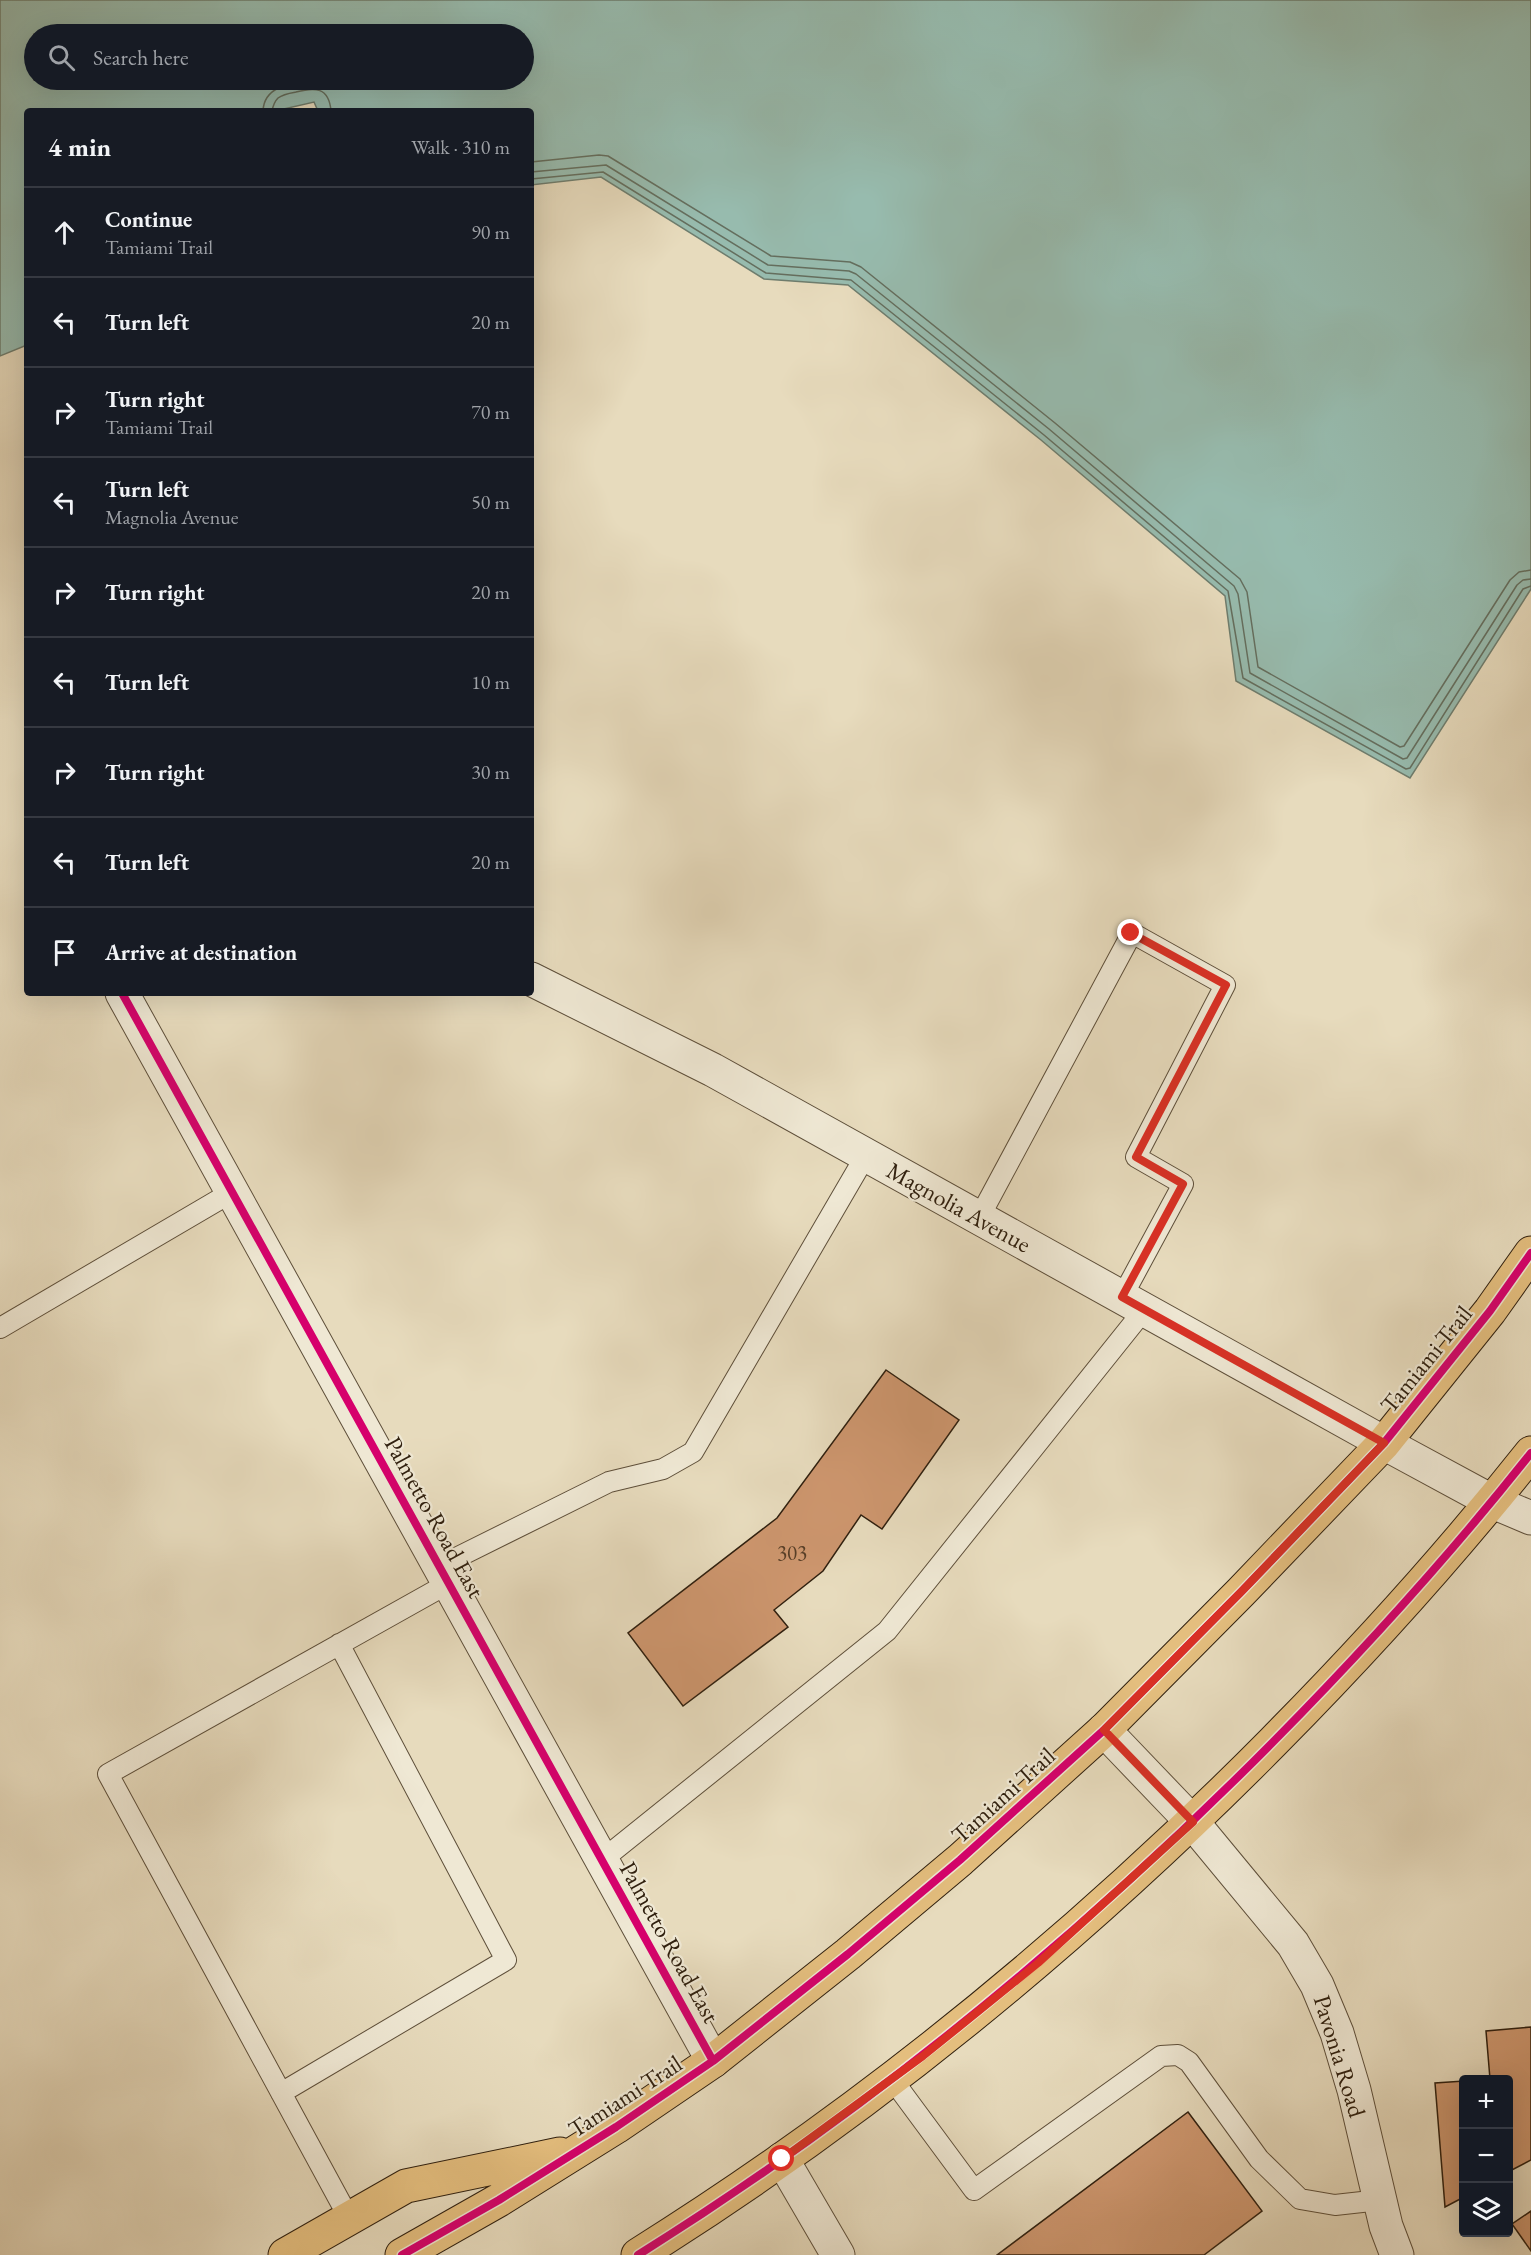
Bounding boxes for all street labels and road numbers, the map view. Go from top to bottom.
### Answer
street label: Magnolia Avenue [881,1155,1037,1259]
street label: Tamiami Trail [1373,1299,1479,1419]
street label: Palmetto Road East [378,1431,492,1604]
street label: Tamiami Trail [944,1740,1062,1850]
street label: Palmetto Road East [613,1856,727,2029]
street label: Pavonia Road [1307,1991,1374,2122]
street label: Tamiami Trail [562,2048,688,2144]

